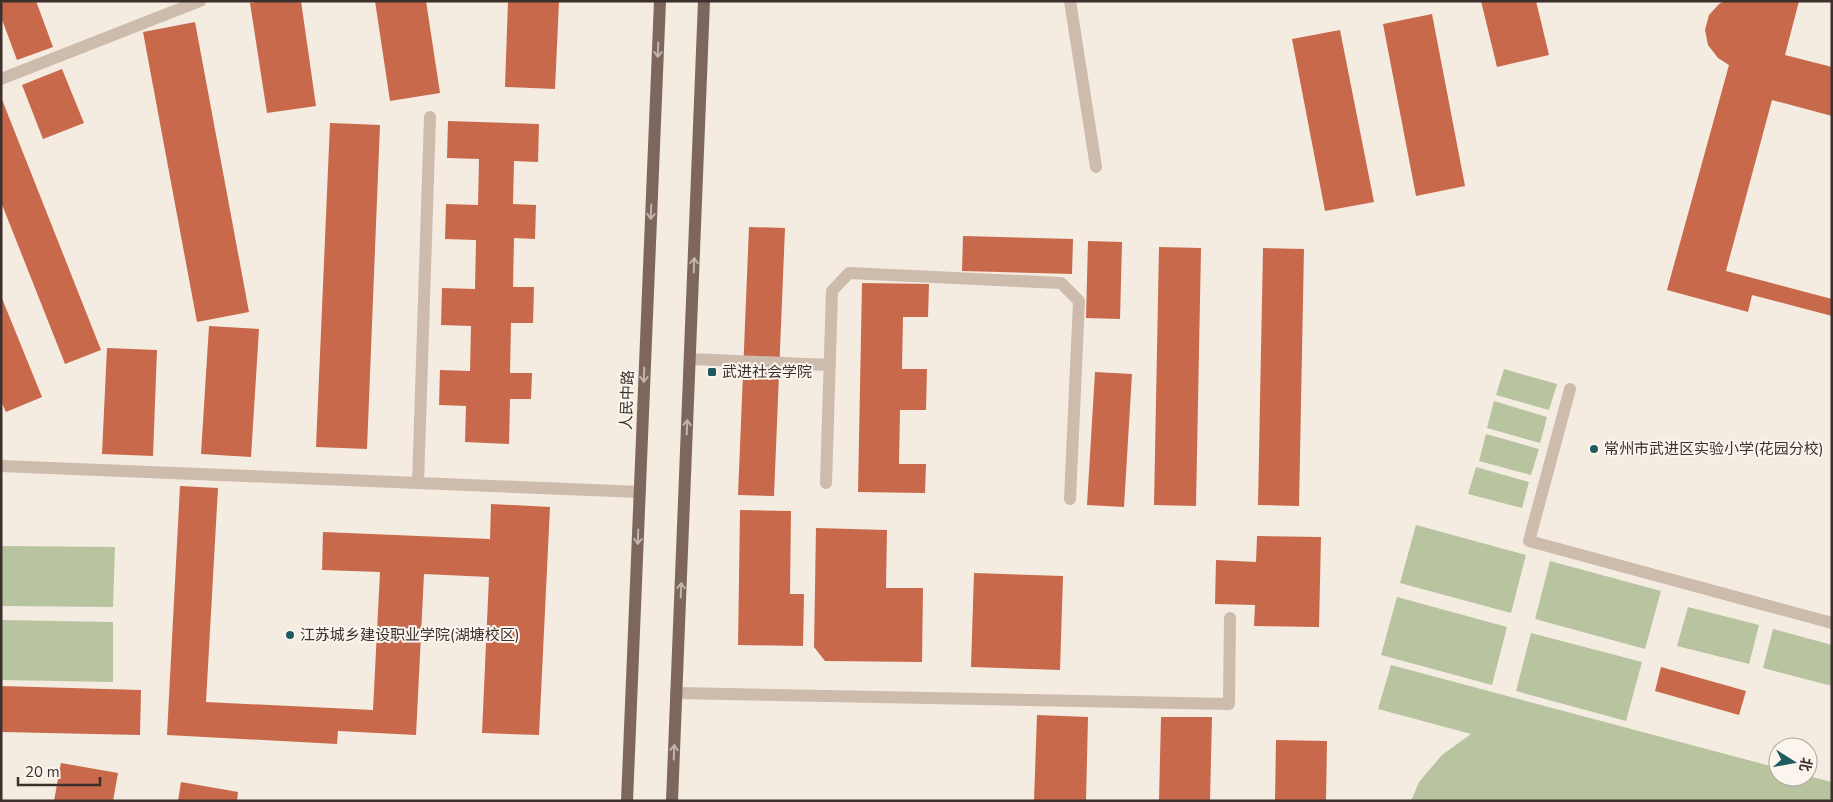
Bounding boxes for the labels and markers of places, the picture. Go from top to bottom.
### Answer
place label: 武进社会学院 [722,362,812,382]
marker: 武进社会学院 [706,366,718,378]
place label: 常州市武进区实验小学(花园分校) [1604,439,1824,459]
marker: 常州市武进区实验小学(花园分校) [1588,443,1600,455]
place label: 江苏城乡建设职业学院(湖塘校区) [300,625,520,645]
marker: 江苏城乡建设职业学院(湖塘校区) [284,629,296,641]

